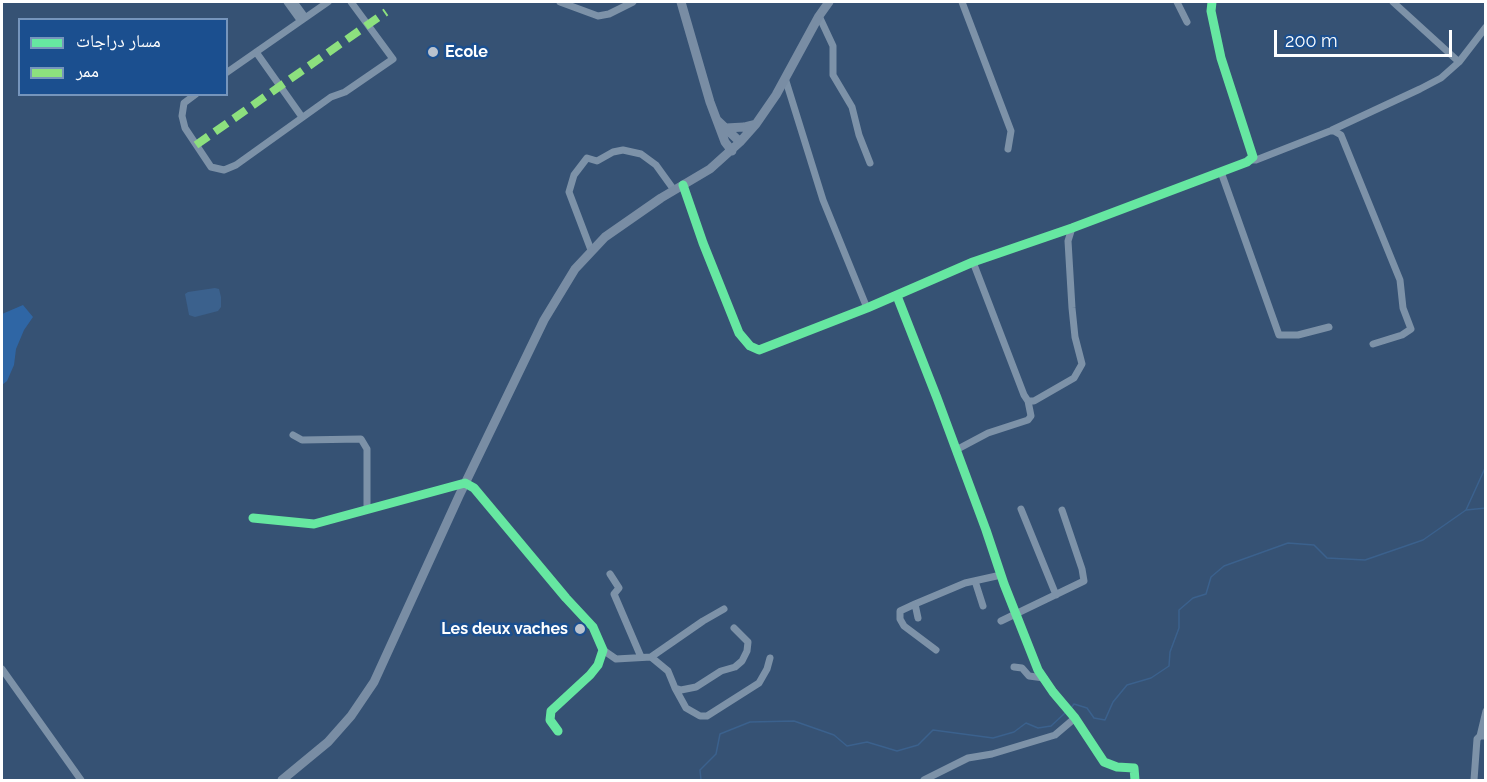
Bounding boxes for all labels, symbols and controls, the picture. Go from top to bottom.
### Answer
legend [18,18,228,96]
scale bar [1277,18,1456,56]
text: مسار دراجات [76,30,161,51]
text: 200 m [1285,30,1338,51]
place label: Ecole [445,42,488,62]
marker: Ecole [426,45,440,59]
text: ممر [76,60,99,81]
place label: Les deux vaches [441,619,568,639]
marker: Les deux vaches [573,622,587,636]

